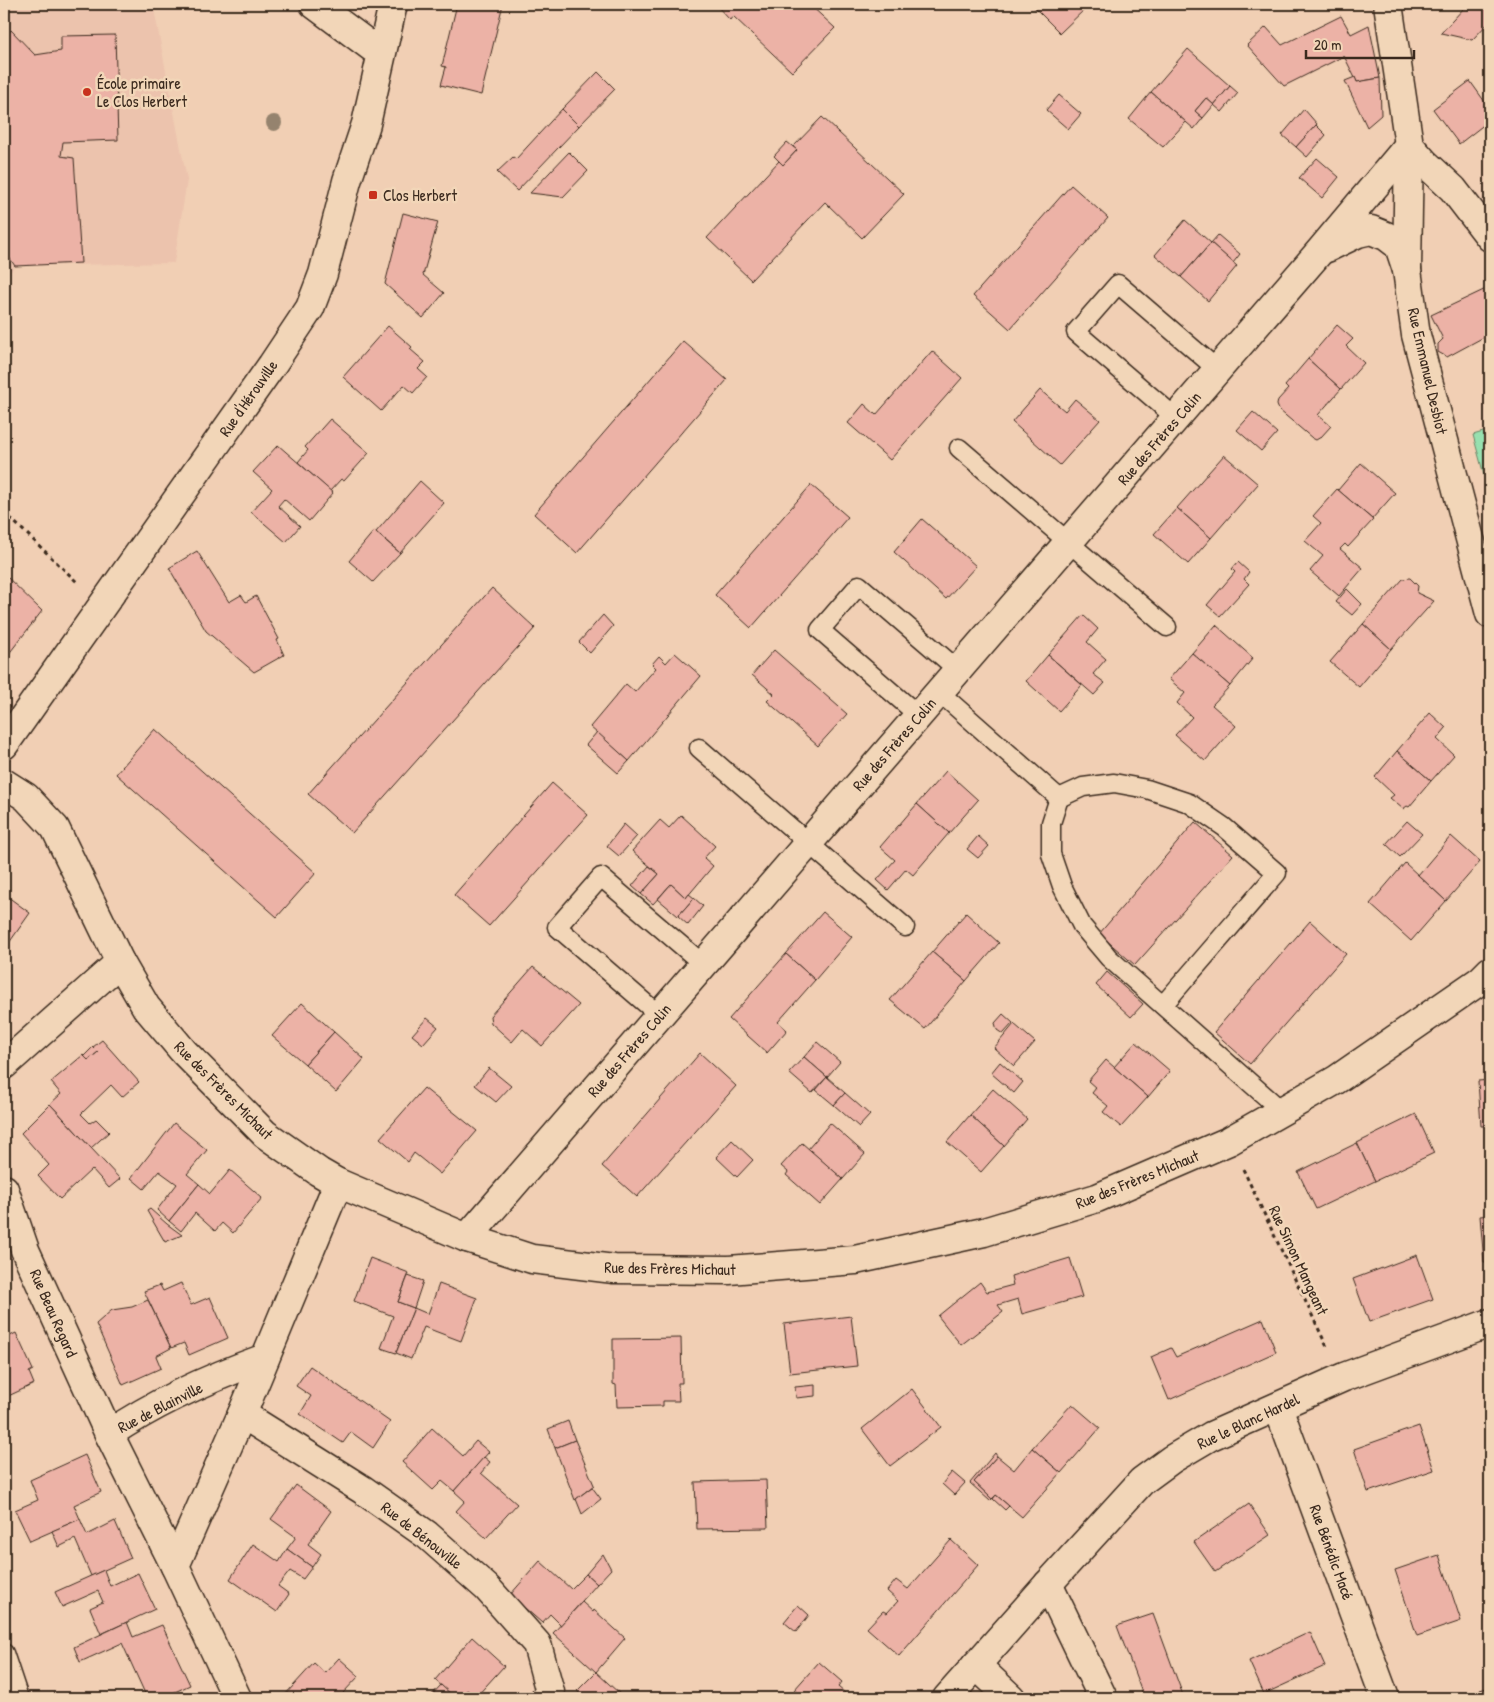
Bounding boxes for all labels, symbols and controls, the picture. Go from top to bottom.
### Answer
scale bar [1306,28,1414,60]
text: 20 m [1314,34,1341,55]
place label: École primaire Le Clos Herbert [97,72,187,112]
marker: École primaire Le Clos Herbert [81,86,93,98]
place label: Clos Herbert [383,184,457,206]
marker: Clos Herbert [367,189,379,201]
street label: Rue Emmanuel Desbiot [1403,306,1453,437]
street label: Rue d'Hérouville [214,355,283,441]
street label: Rue des Frères Colin [1112,386,1206,490]
street label: Rue des Frères Colin [847,692,941,796]
street label: Rue des Frères Colin [582,998,676,1102]
street label: Rue des Frères Michaut [170,1036,279,1145]
street label: Rue des Frères Michaut [1072,1144,1202,1214]
street label: Rue Simon Mangeant [1264,1202,1334,1319]
street label: Rue des Frères Michaut [604,1256,736,1280]
street label: Rue Beau Regard [25,1266,83,1360]
street label: Rue de Blainville [114,1376,207,1438]
street label: Rue le Blanc Hardel [1193,1387,1303,1454]
street label: Rue de Bénouville [377,1496,468,1574]
street label: Rue Bénédic Macé [1305,1501,1360,1603]

